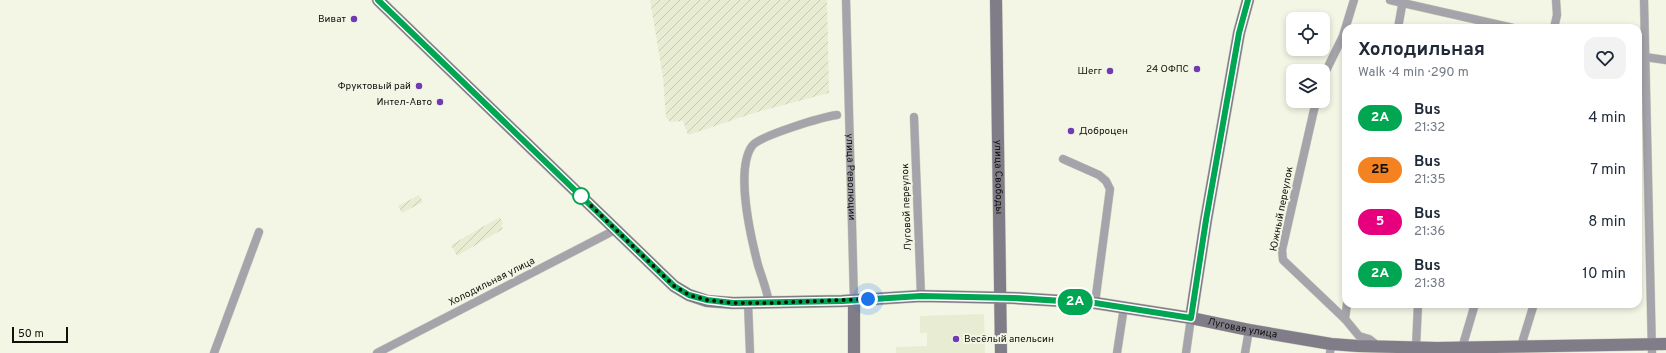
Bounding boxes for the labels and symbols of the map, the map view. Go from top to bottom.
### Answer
place label: Виват [318,13,346,26]
marker: Виват [349,14,359,24]
place label: 24 ОФПС [1146,63,1189,76]
marker: 24 ОФПС [1192,64,1202,74]
place label: Шегг [1078,65,1102,78]
marker: Шегг [1105,66,1115,76]
place label: Фруктовый рай [338,80,411,93]
marker: Фруктовый рай [414,81,424,91]
place label: Интел-Авто [376,96,432,109]
marker: Интел-Авто [435,97,445,107]
place label: Доброцен [1079,125,1128,138]
marker: Доброцен [1066,126,1076,136]
street label: улица Революции [843,133,858,221]
street label: улица Свободы [991,140,1006,214]
street label: Луговой переулок [899,163,915,251]
street label: Южный переулок [1267,165,1297,252]
unlabelled marker [572,187,590,205]
street label: Холодильная улица [447,255,537,309]
your location [858,289,878,309]
line badge: 2А [1057,289,1093,315]
street label: Луговая улица [1206,315,1278,341]
scale bar [12,325,68,344]
place label: Весёлый апельсин [964,333,1054,346]
marker: Весёлый апельсин [951,334,961,344]

